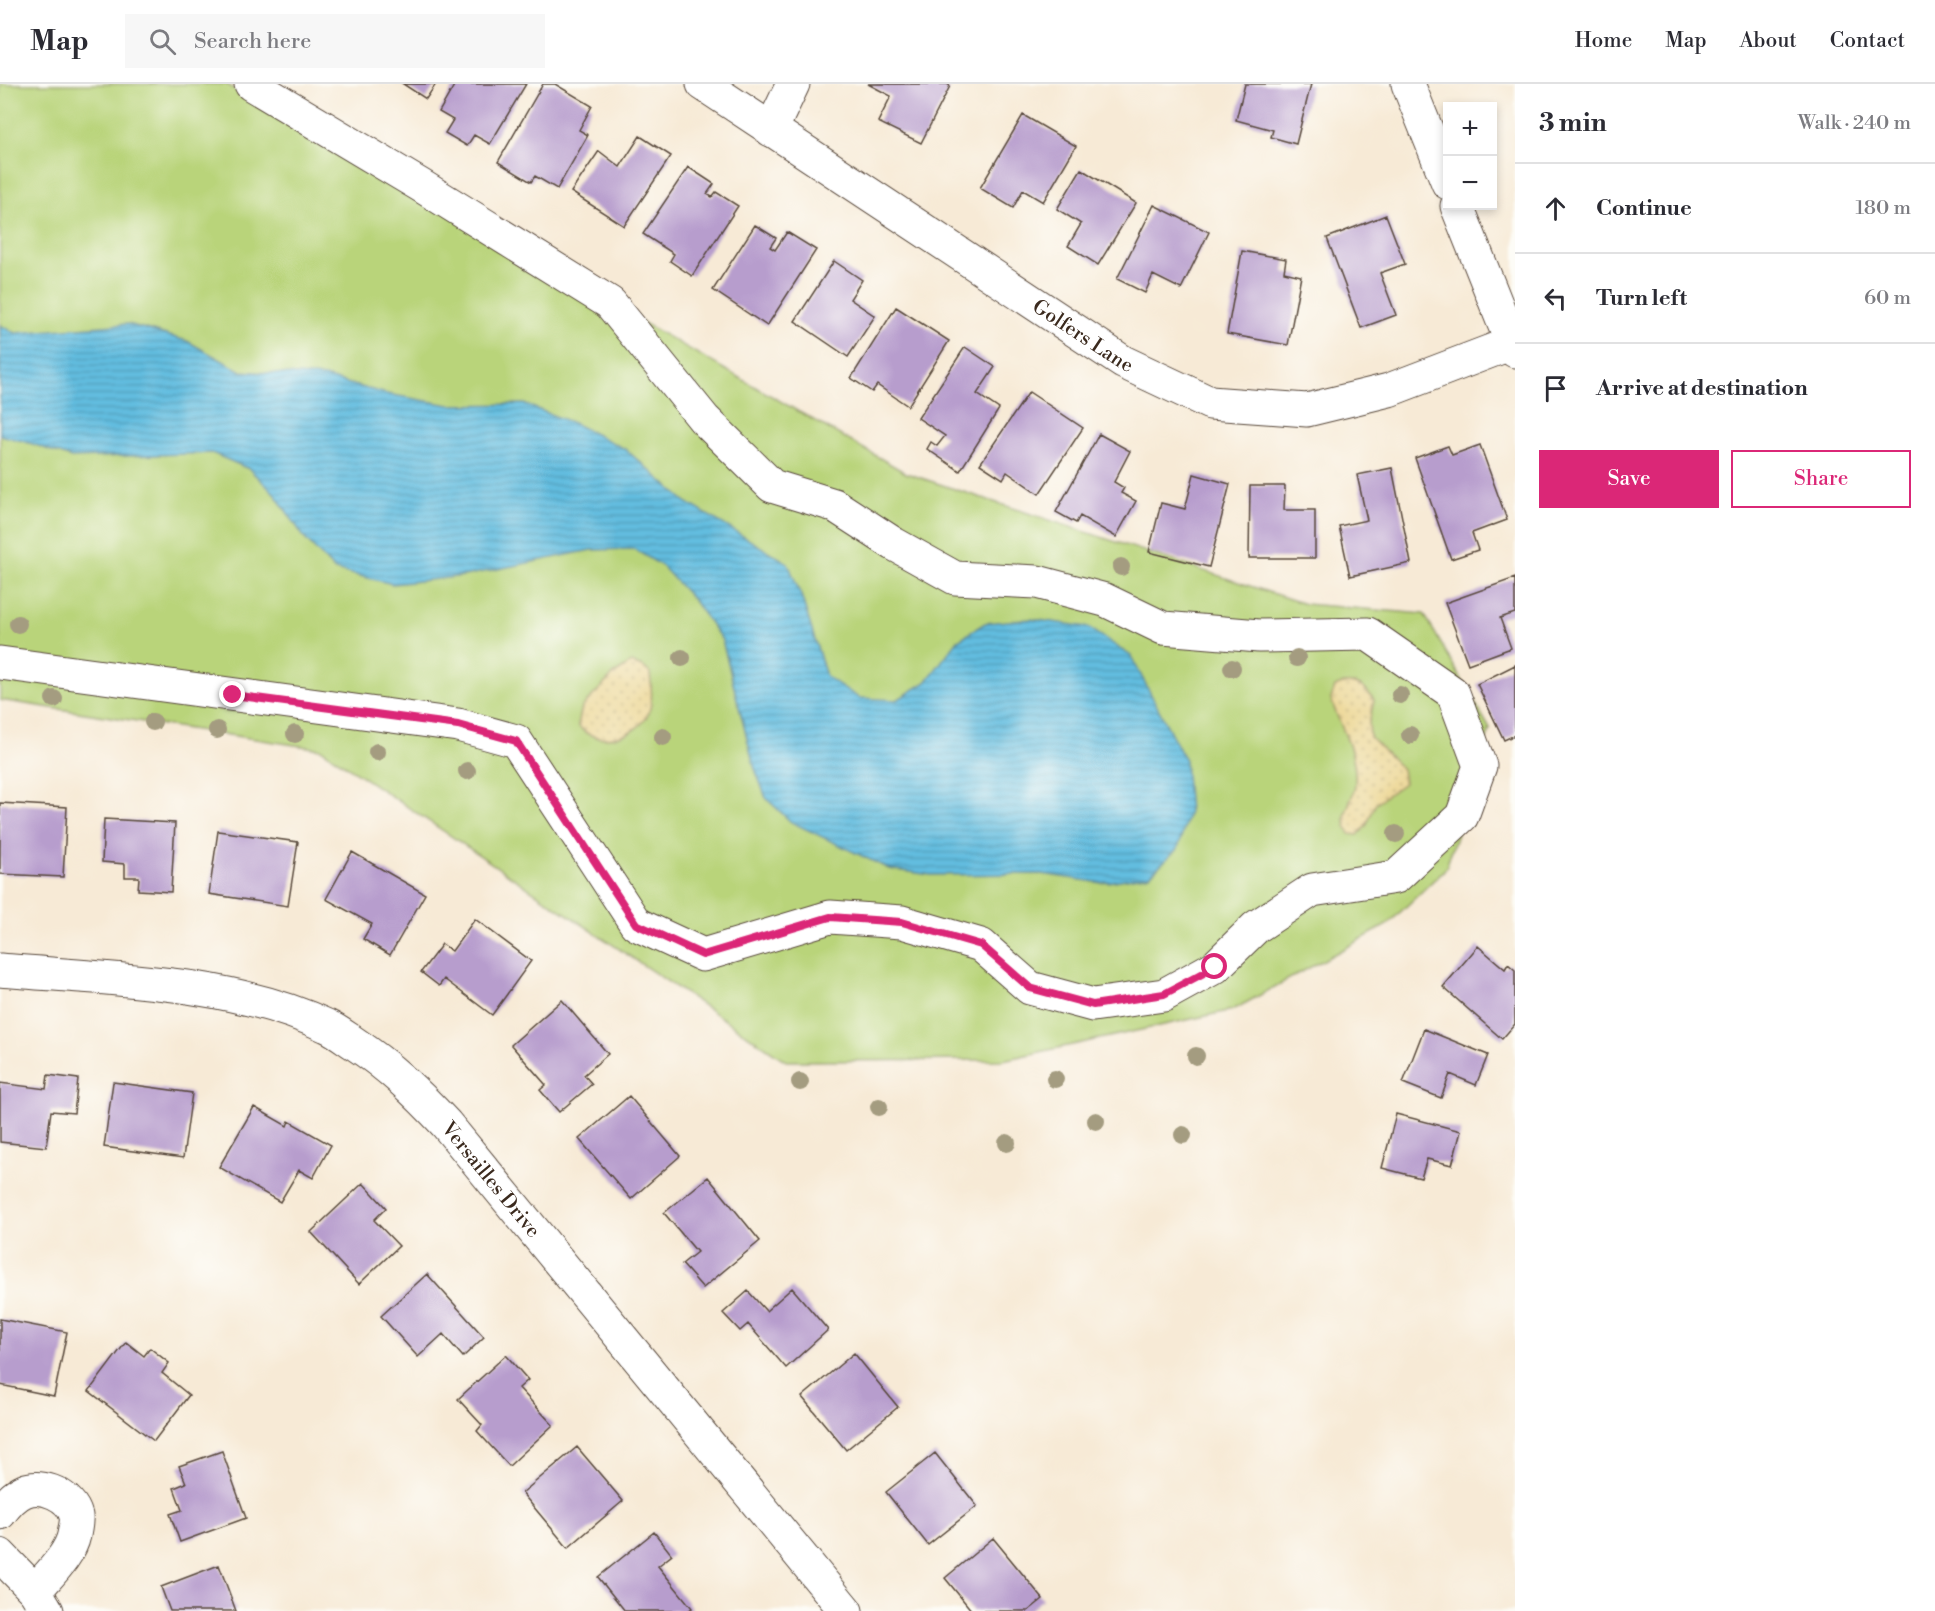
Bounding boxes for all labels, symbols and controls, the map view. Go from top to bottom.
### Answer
search box [125,14,545,68]
text: Map [30,24,89,59]
icon: search [146,25,179,58]
text: Search here [194,28,311,55]
text: Home [1575,28,1632,54]
text: Map [1665,28,1707,54]
text: About [1740,28,1797,54]
text: Contact [1830,28,1905,54]
map controls [1443,102,1497,210]
button: + [1443,102,1497,156]
text: 3 min [1539,107,1607,139]
text: Walk · 240 m [1798,111,1911,136]
button: − [1443,156,1497,210]
icon: ahead [1539,192,1572,225]
text: Continue [1596,195,1692,222]
text: 180 m [1856,196,1911,221]
icon: left [1539,282,1572,315]
text: Turn left [1596,285,1687,312]
text: 60 m [1864,286,1911,311]
street label: Golfers Lane [1027,295,1137,379]
icon: arrive [1539,372,1572,405]
text: Arrive at destination [1596,375,1808,402]
button: Save [1539,450,1719,508]
button: Share [1731,450,1911,508]
route end [219,681,245,707]
route start [1201,953,1227,979]
street label: Versailles Drive [435,1116,545,1243]

